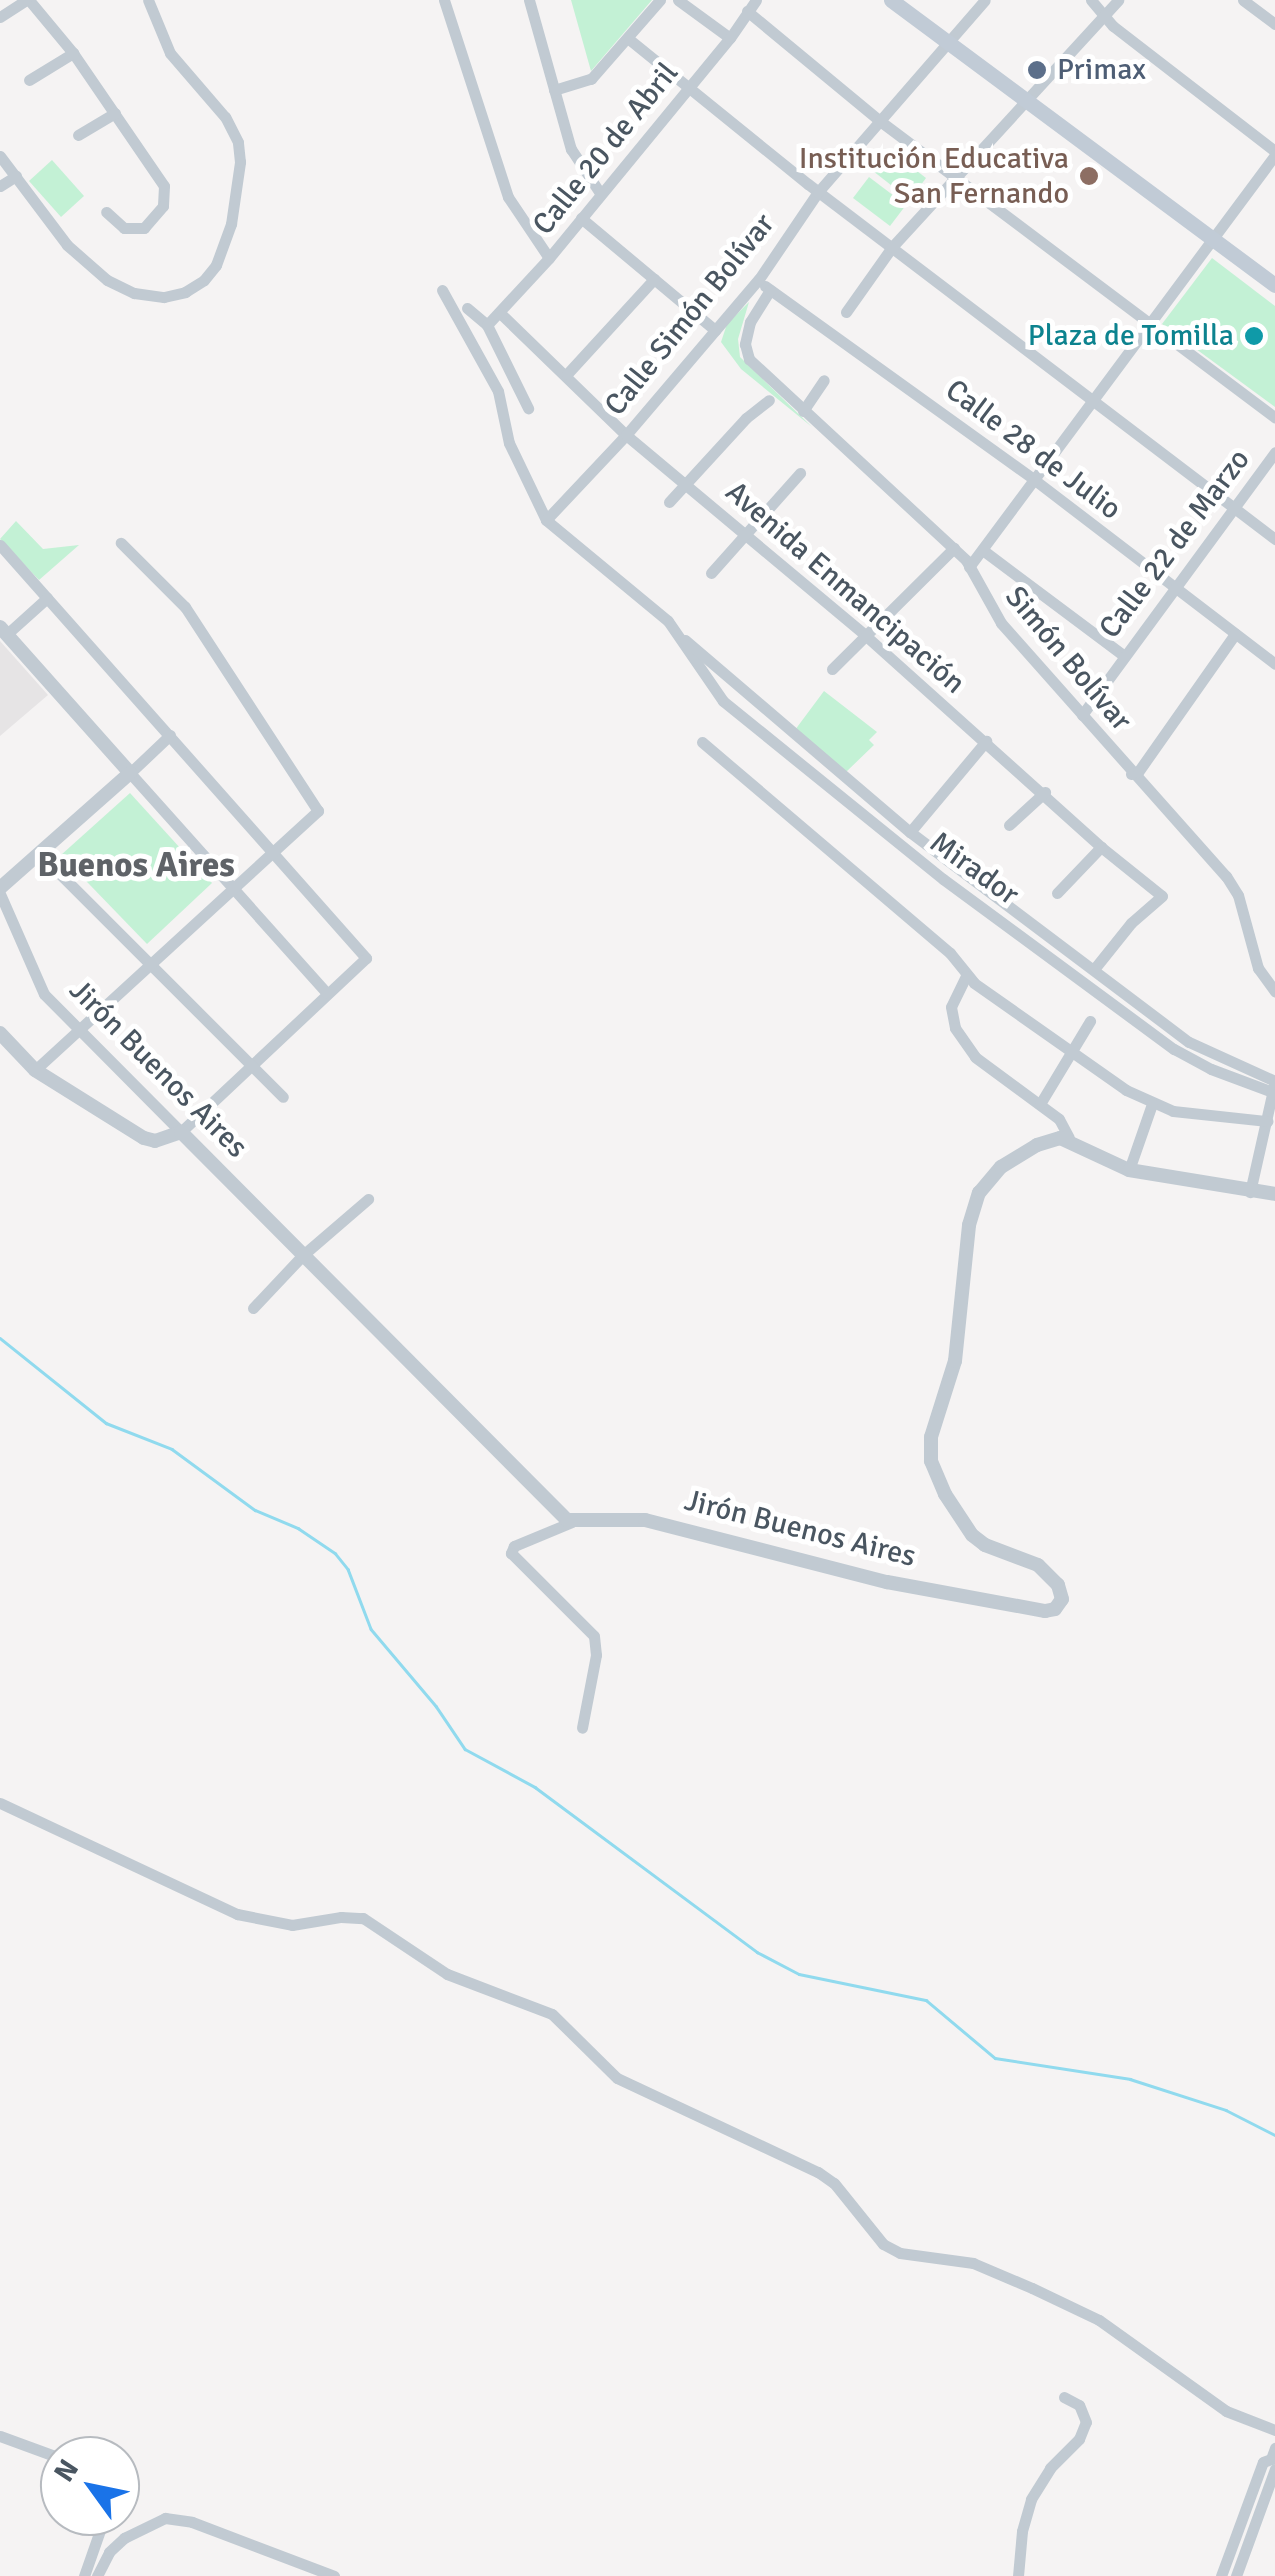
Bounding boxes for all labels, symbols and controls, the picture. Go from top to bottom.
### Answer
place label: Primax [1057,52,1146,88]
street label: Calle 20 de Abril [526,56,686,242]
marker: Primax [1026,59,1048,81]
place label: Institución Educativa San Fernando [799,141,1069,212]
marker: Institución Educativa San Fernando [1078,165,1100,187]
street label: Calle Simón Bolívar [598,207,782,423]
place label: Plaza de Tomilla [1028,318,1234,354]
marker: Plaza de Tomilla [1243,325,1265,347]
street label: Calle 28 de Julio [938,372,1128,528]
street label: Calle 22 de Marzo [1092,442,1258,646]
street label: Avenida Enmancipación [718,474,972,702]
street label: Simón Bolívar [997,579,1139,739]
street label: Mirador [923,825,1025,913]
district label: Buenos Aires [37,844,235,886]
street label: Jirón Buenos Aires [62,973,254,1165]
street label: Jirón Buenos Aires [681,1483,919,1575]
north arrow [40,2436,140,2536]
text: N [47,2453,86,2488]

